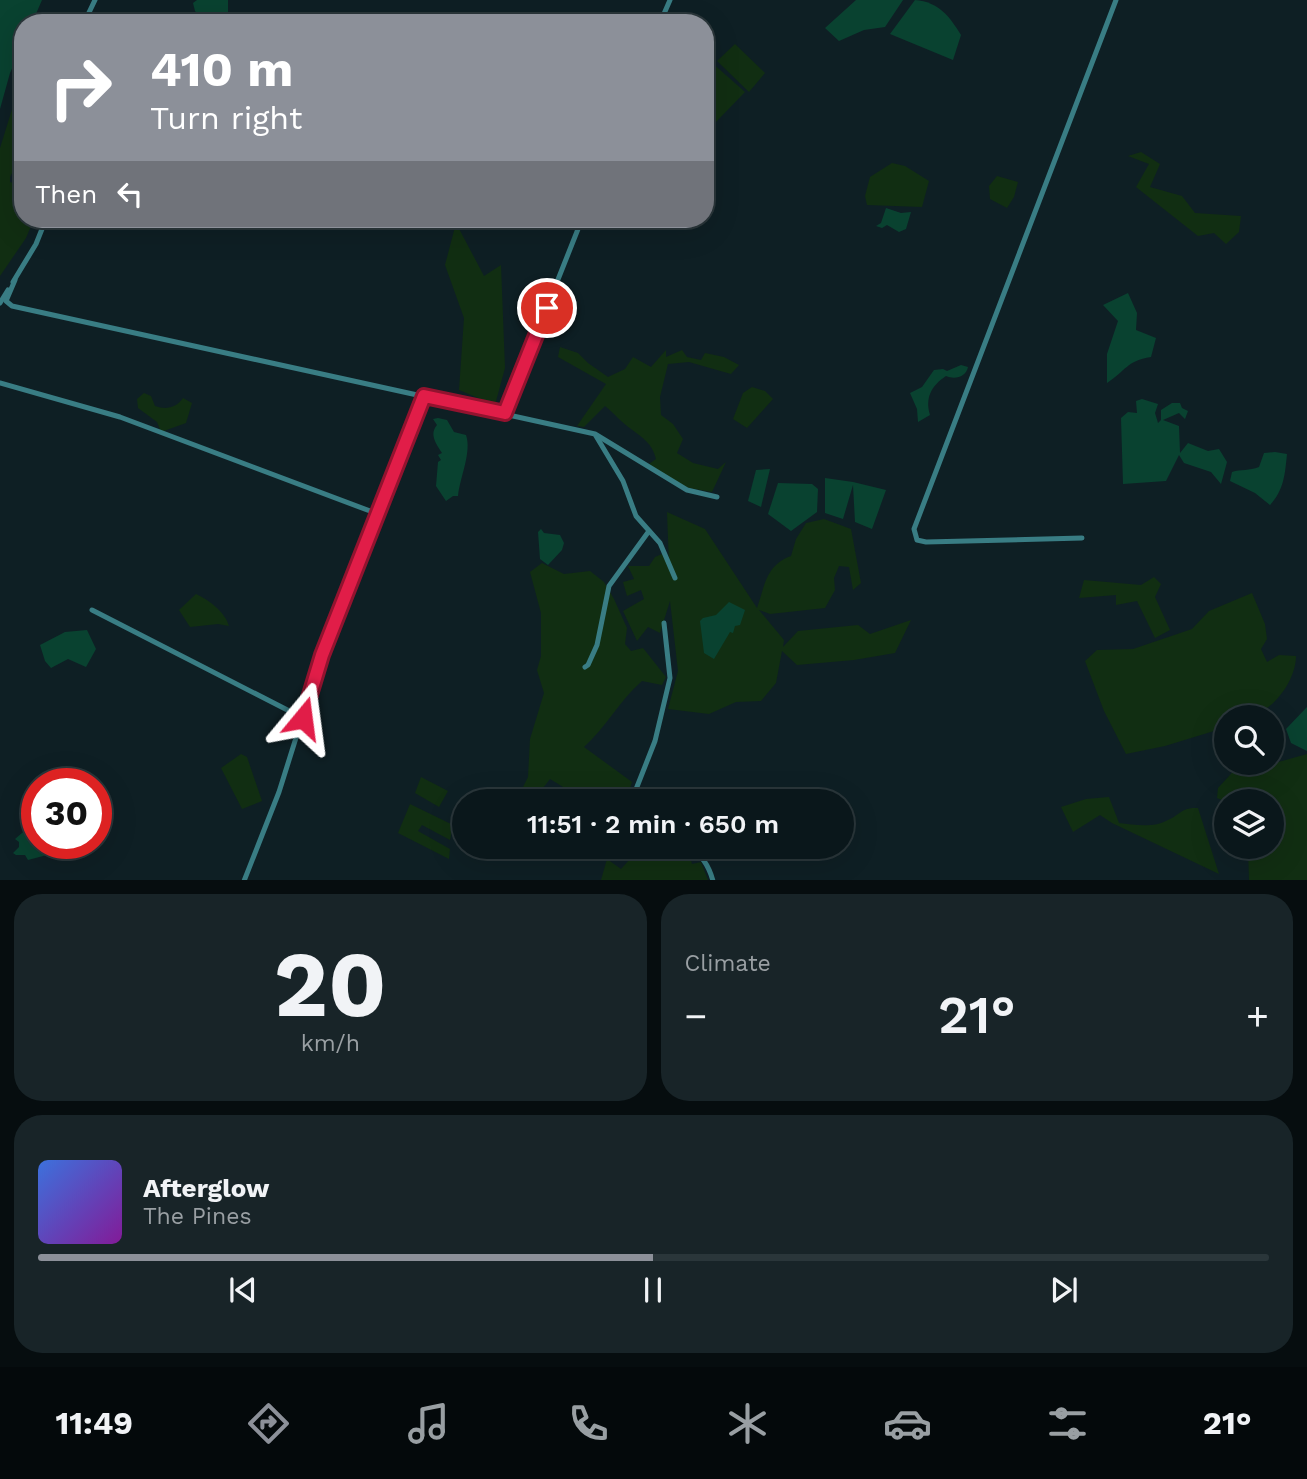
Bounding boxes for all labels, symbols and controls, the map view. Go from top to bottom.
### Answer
text: 410 m [150,40,293,98]
icon: right [35,42,126,133]
text: Turn right [150,99,302,137]
icon: left [111,175,149,213]
text: Then [35,179,97,209]
pin [517,278,577,338]
icon: arrive [528,289,566,327]
position arrow [266,681,340,755]
map controls [1214,705,1284,859]
button: search [1214,705,1284,775]
speed limit sign: 30 [21,768,112,859]
button: layers [1214,789,1284,859]
text: 11:51 · 2 min · 650 m [527,809,779,839]
text: 20 [274,931,387,1038]
text: Climate [685,950,771,977]
text: 21° [938,985,1015,1046]
text: − [685,994,707,1038]
text: + [1246,994,1269,1038]
text: km/h [301,1030,360,1057]
text: Afterglow [143,1173,269,1203]
text: The Pines [143,1203,252,1230]
icon: previous [224,1271,262,1309]
icon: pause [634,1271,672,1309]
icon: next [1045,1271,1083,1309]
icon: directions [244,1399,293,1448]
icon: music [404,1399,453,1448]
icon: phone [564,1399,613,1448]
icon: climate [723,1399,772,1448]
icon: car [883,1399,932,1448]
icon: filters [1043,1399,1092,1448]
text: 11:49 [55,1404,133,1442]
text: 21° [1203,1404,1252,1442]

